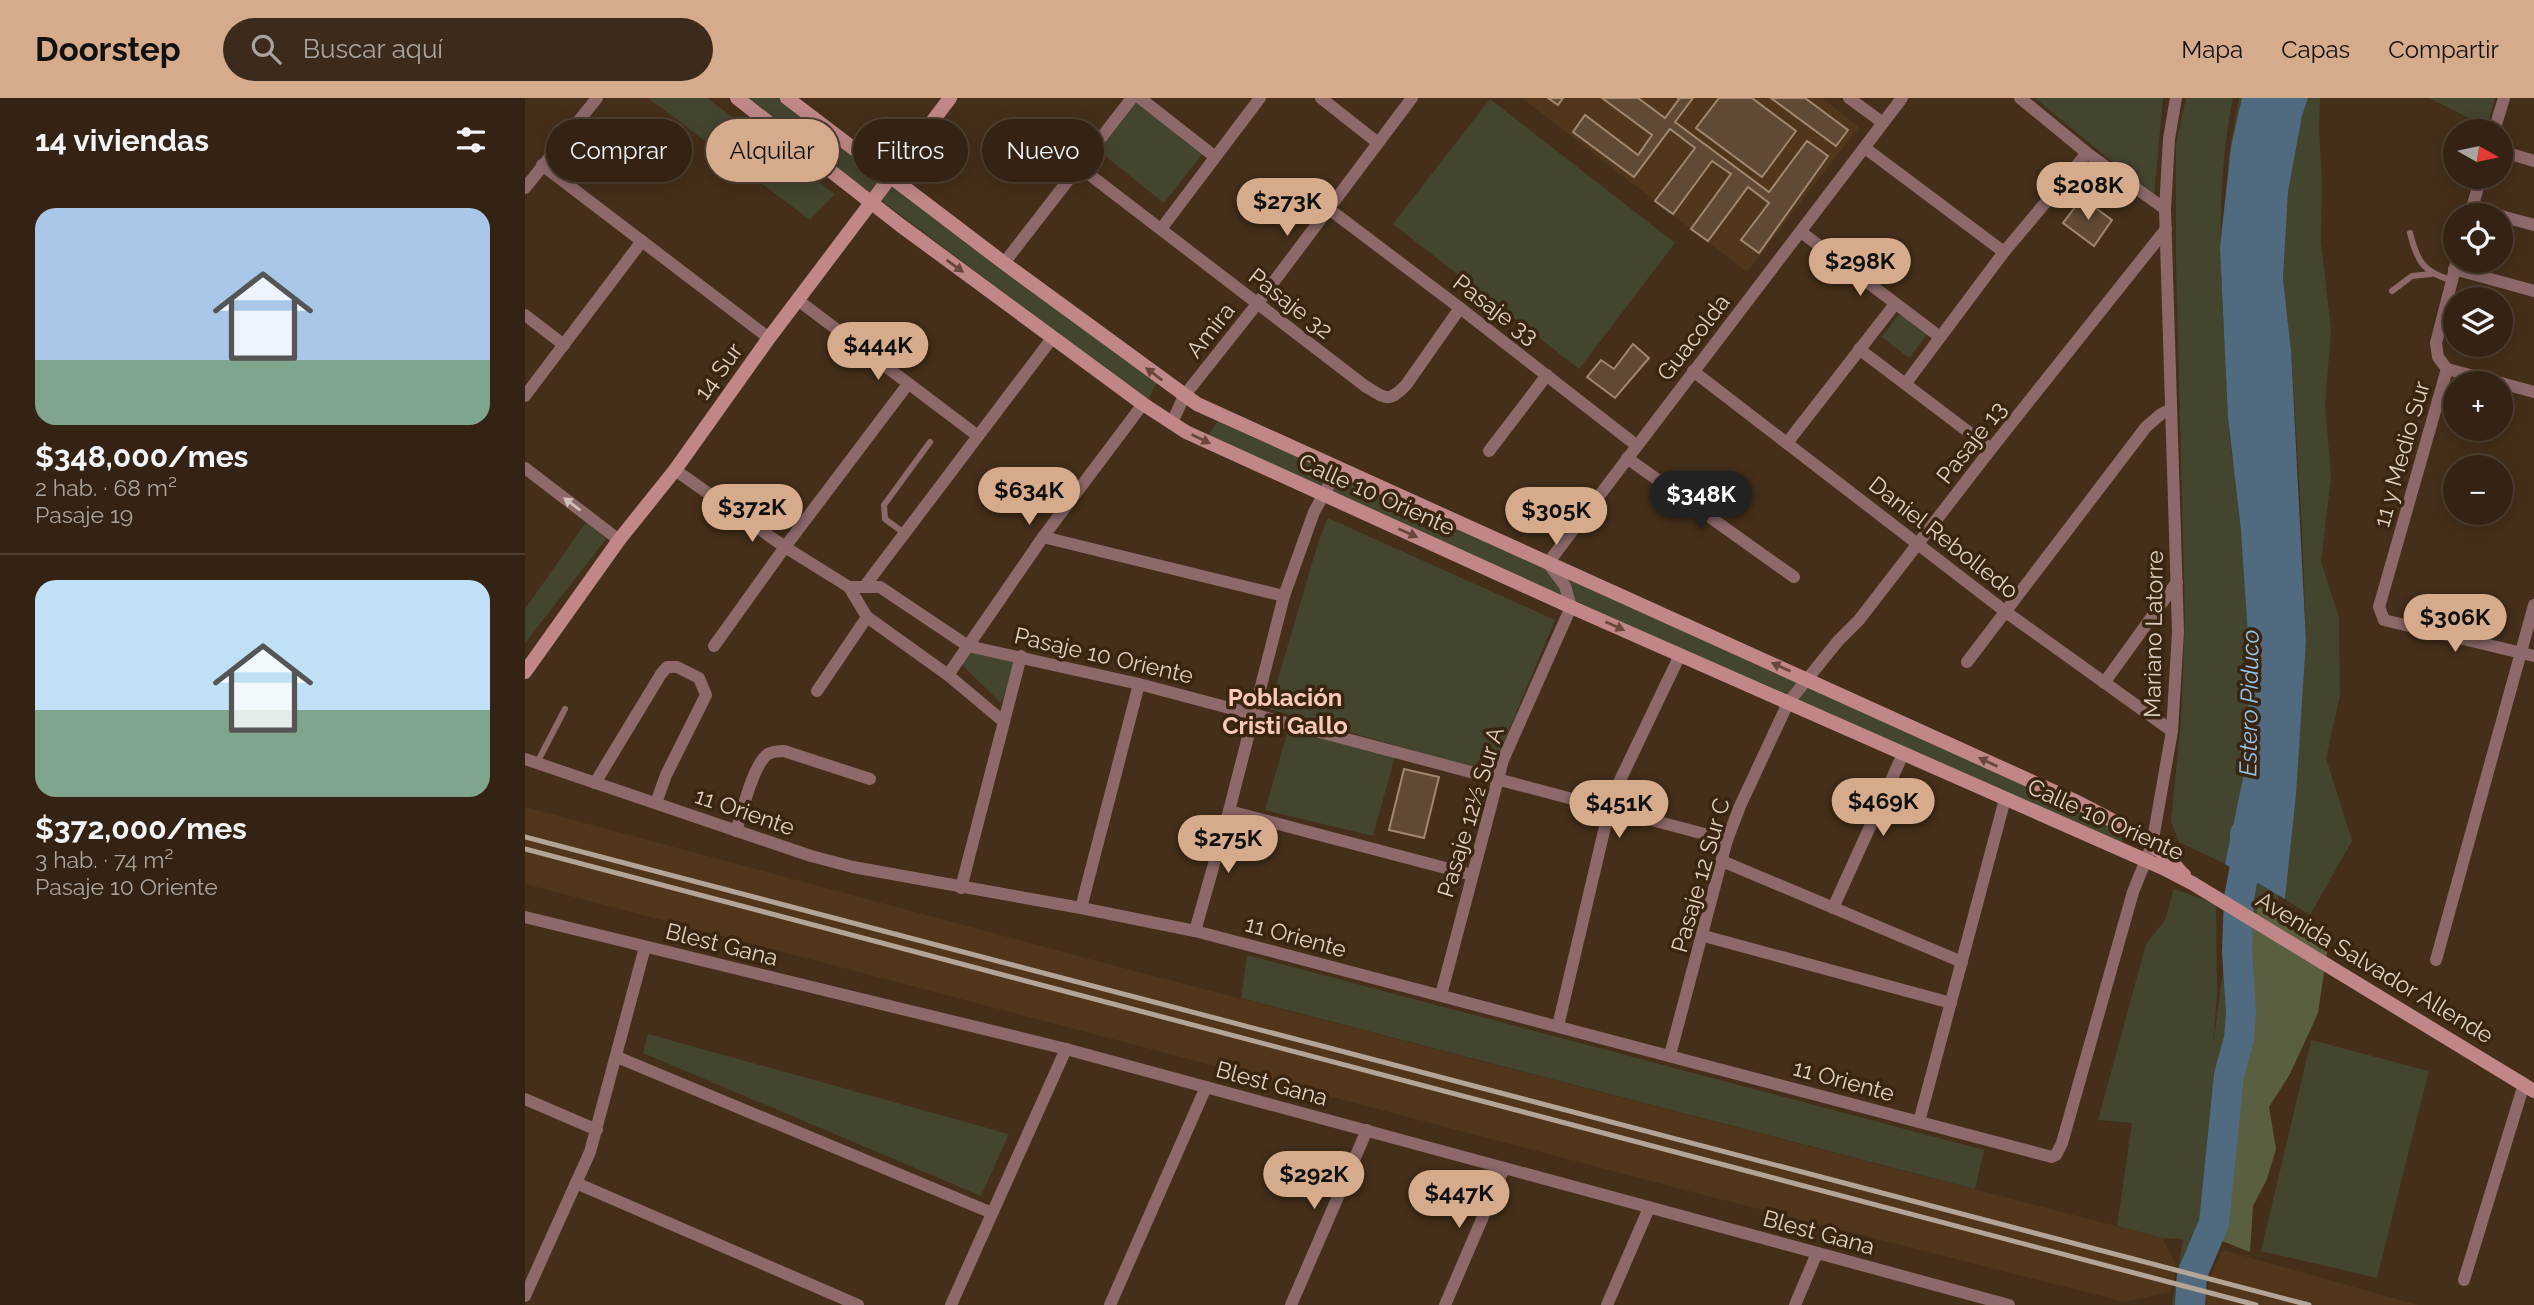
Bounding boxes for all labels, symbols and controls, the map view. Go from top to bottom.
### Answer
search box [223,18,713,81]
text: Doorstep [35,30,181,69]
icon: search [247,30,285,68]
text: Buscar aquí [303,34,443,64]
text: Mapa [2181,35,2243,64]
text: Capas [2281,35,2350,64]
text: Compartir [2388,35,2499,64]
chip: Comprar [546,119,692,182]
chip: Alquilar [706,119,839,182]
chip: Filtros [853,119,968,182]
chip: Nuevo [982,119,1104,182]
north arrow [2443,119,2513,189]
map controls [2443,119,2513,525]
icon: filters [452,121,490,159]
text: 14 viviendas [35,123,209,158]
pin: $208K [2039,162,2137,222]
text: $208K [2053,171,2123,198]
pin: $273K [1238,178,1336,238]
text: $273K [1253,187,1321,214]
button: locate [2443,203,2513,273]
pin: $298K [1811,238,1909,298]
text: $298K [1825,247,1895,274]
icon: home [200,253,326,379]
one-way arrow [946,258,964,272]
street label: Pasaje 32 [1244,262,1338,344]
street label: Pasaje 33 [1448,268,1544,350]
button: layers [2443,287,2513,357]
street label: Guacolda [1651,289,1735,385]
street label: Amira [1180,297,1240,363]
pin: $444K [829,322,927,382]
text: $444K [843,331,913,358]
street label: 14 Sur [688,337,748,405]
one-way arrow [1145,368,1163,382]
button: + [2443,371,2513,441]
street label: 11 y Medio Sur [2367,378,2435,530]
street label: Pasaje 13 [1930,395,2012,489]
one-way arrow [1191,433,1211,445]
text: $348,000/mes [35,439,248,474]
street label: Calle 10 Oriente [1295,447,1459,541]
button: − [2443,455,2513,525]
pin: $634K [980,468,1078,527]
street label: Daniel Rebolledo [1864,470,2024,604]
pin: $348K [1652,472,1750,531]
text: 2 hab. · 68 m² [35,474,177,501]
text: $634K [994,476,1064,503]
text: $348K [1666,480,1736,507]
pin: $372K [703,484,801,544]
pin: $305K [1507,488,1605,547]
text: $372K [718,493,786,520]
text: $305K [1521,496,1591,523]
one-way arrow [563,497,581,511]
text: Pasaje 19 [35,501,133,528]
one-way arrow [1398,527,1418,539]
street label: Mariano Latorre [2138,550,2168,718]
pin: $306K [2406,594,2504,654]
text: $306K [2420,603,2490,630]
one-way arrow [1605,620,1625,632]
street label: Pasaje 10 Oriente [1012,621,1196,689]
icon: home [200,625,326,751]
water label: Estero Piduco [2233,629,2265,777]
one-way arrow [1771,661,1792,672]
district label: Población Cristi Gallo [1222,683,1348,740]
street label: Pasaje 12½ Sur A [1431,723,1509,901]
one-way arrow [1978,756,1998,768]
street label: Calle 10 Oriente [2024,772,2188,866]
pin: $469K [1834,778,1932,838]
pin: $451K [1570,780,1668,840]
street label: 11 Oriente [692,781,798,841]
text: $469K [1848,787,1918,814]
text: $451K [1585,789,1653,816]
street label: Pasaje 12 Sur C [1665,794,1735,955]
text: $372,000/mes [35,811,247,846]
pin: $275K [1179,816,1277,875]
text: $275K [1194,824,1262,851]
text: 3 hab. · 74 m² [35,846,173,873]
text: Pasaje 10 Oriente [35,873,218,900]
street label: Avenida Salvador Allende [2252,885,2498,1049]
street label: 11 Oriente [1242,910,1350,962]
street label: Blest Gana [663,917,781,971]
street label: 11 Oriente [1790,1054,1898,1106]
street label: Blest Gana [1213,1055,1331,1111]
pin: $292K [1265,1152,1363,1211]
text: $292K [1279,1160,1349,1187]
pin: $447K [1410,1170,1508,1230]
text: $447K [1424,1179,1494,1206]
street label: Blest Gana [1760,1204,1878,1260]

